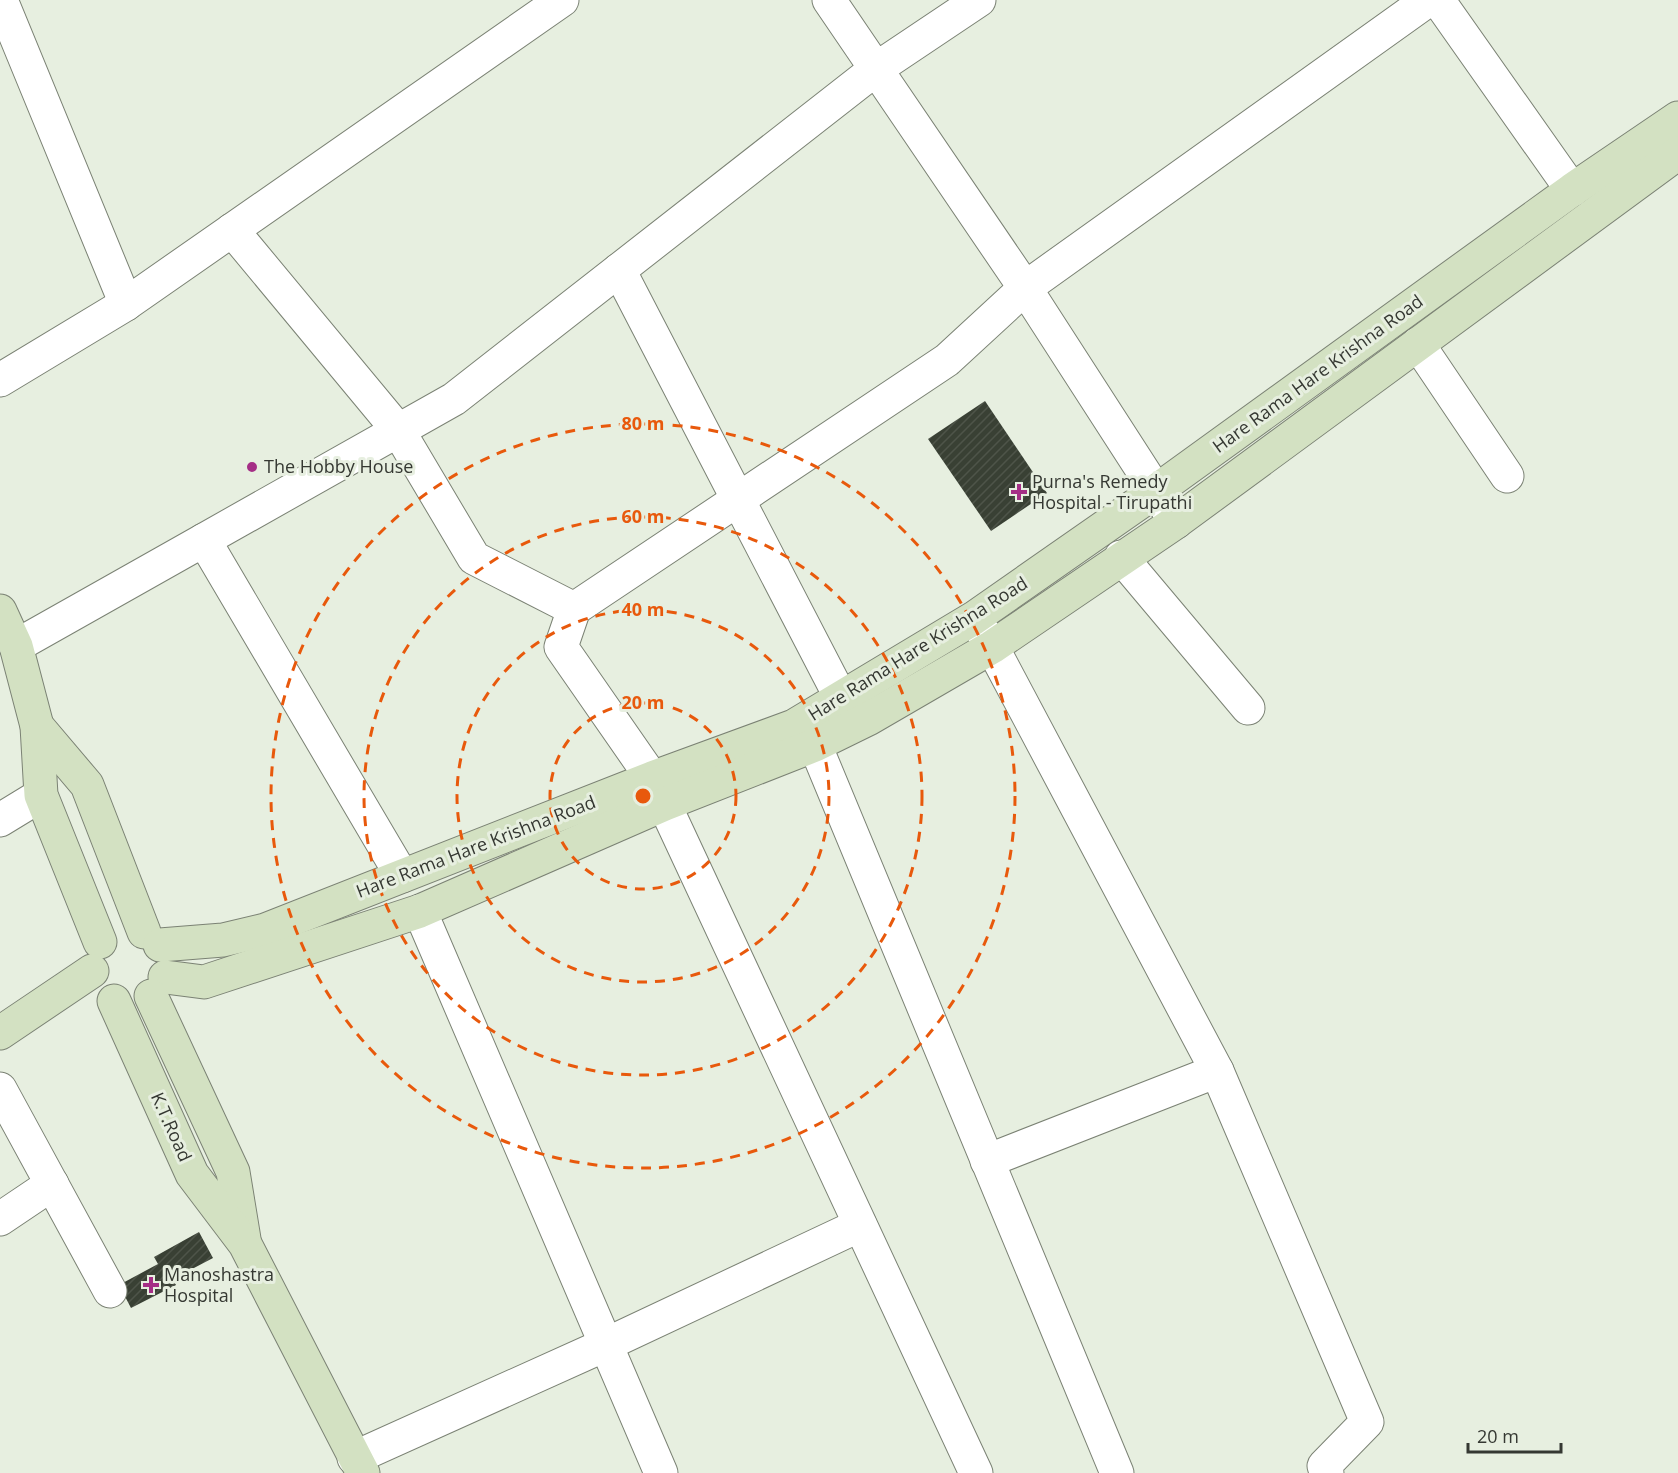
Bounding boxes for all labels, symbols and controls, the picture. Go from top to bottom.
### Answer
street label: Hare Rama Hare Krishna Road [1207,289,1427,458]
text: 80 m [622,411,664,435]
place label: The Hobby House [264,454,413,478]
marker: The Hobby House [245,460,259,474]
place label: Purna's Remedy Hospital - Tirupathi [1032,469,1192,514]
marker: Purna's Remedy Hospital - Tirupathi [1010,483,1028,501]
text: 60 m [622,504,664,528]
street label: Hare Rama Hare Krishna Road [803,571,1032,726]
text: 40 m [622,597,664,621]
text: 20 m [622,690,664,714]
centre of rings [633,786,653,806]
street label: Hare Rama Hare Krishna Road [353,789,599,903]
street label: K.T.Road [146,1088,198,1165]
place label: Manoshastra Hospital [164,1262,274,1307]
marker: Manoshastra Hospital [142,1276,160,1294]
scale bar [1468,1416,1561,1454]
text: 20 m [1477,1424,1519,1448]

